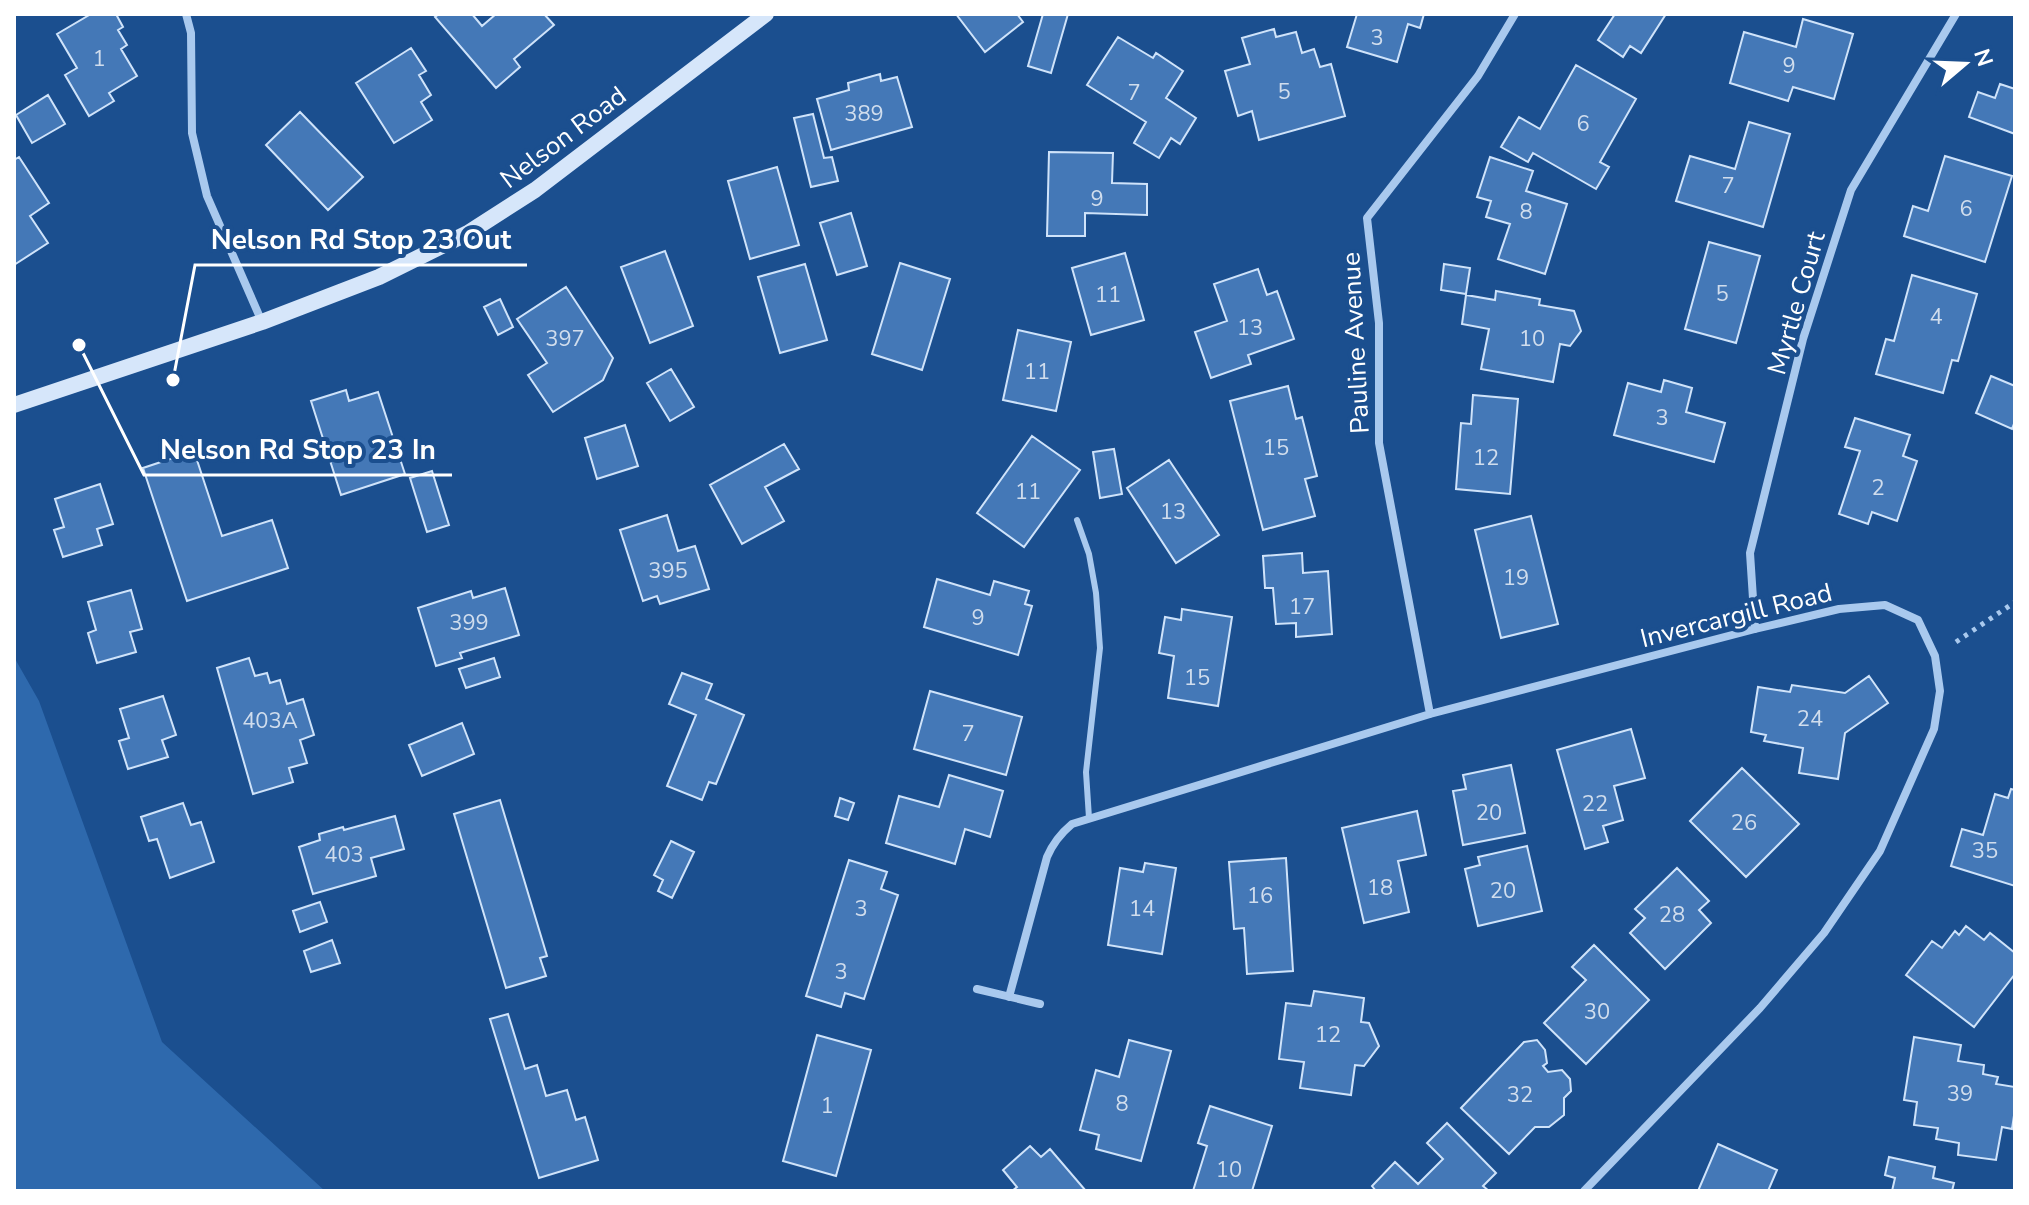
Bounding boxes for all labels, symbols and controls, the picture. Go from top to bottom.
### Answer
house number: 3 [1370,23,1384,53]
north arrow [1925,24,2005,104]
house number: 1 [92,44,106,74]
text: N [1966,45,2000,70]
house number: 9 [1782,51,1796,81]
house number: 5 [1277,77,1291,107]
street label: Nelson Road [493,78,634,196]
house number: 7 [1127,78,1141,108]
house number: 389 [844,99,884,129]
house number: 6 [1576,109,1590,139]
house number: 7 [1721,171,1735,201]
house number: 9 [1090,184,1104,214]
house number: 6 [1959,194,1973,224]
house number: 8 [1519,197,1533,227]
callout: Nelson Rd Stop 23 Out [195,213,527,265]
text: Nelson Rd Stop 23 Out [211,221,512,259]
street label: Myrtle Court [1759,227,1834,379]
street label: Pauline Avenue [1333,251,1378,435]
house number: 5 [1715,279,1729,309]
house number: 11 [1095,280,1121,310]
house number: 4 [1929,302,1943,332]
house number: 13 [1237,313,1263,343]
house number: 397 [545,324,585,354]
house number: 10 [1519,324,1545,354]
house number: 11 [1024,357,1050,387]
house number: 3 [1655,403,1669,433]
callout: Nelson Rd Stop 23 In [144,423,452,475]
text: Nelson Rd Stop 23 In [160,431,436,469]
house number: 15 [1263,433,1289,463]
house number: 12 [1473,443,1499,473]
house number: 2 [1871,473,1885,503]
house number: 11 [1015,477,1041,507]
house number: 13 [1160,497,1186,527]
house number: 395 [648,556,688,586]
house number: 19 [1503,563,1529,593]
street label: Invercargill Road [1637,575,1836,656]
house number: 17 [1289,592,1315,622]
house number: 9 [971,603,985,633]
house number: 399 [449,608,489,638]
house number: 15 [1184,663,1210,693]
house number: 24 [1797,704,1823,734]
house number: 403A [242,706,298,736]
house number: 7 [961,719,975,749]
house number: 22 [1582,789,1608,819]
house number: 20 [1476,798,1502,828]
house number: 26 [1731,808,1757,838]
house number: 35 [1972,836,1998,866]
house number: 403 [324,840,364,870]
house number: 18 [1367,873,1393,903]
house number: 20 [1490,876,1516,906]
house number: 16 [1247,881,1273,911]
house number: 3 [854,894,868,924]
house number: 14 [1129,894,1155,924]
house number: 28 [1659,900,1685,930]
house number: 3 [834,957,848,987]
house number: 30 [1584,997,1610,1027]
house number: 12 [1315,1020,1341,1050]
house number: 39 [1947,1079,1973,1109]
house number: 32 [1507,1080,1533,1110]
house number: 8 [1115,1089,1129,1119]
house number: 1 [820,1091,834,1121]
house number: 10 [1216,1155,1242,1185]

